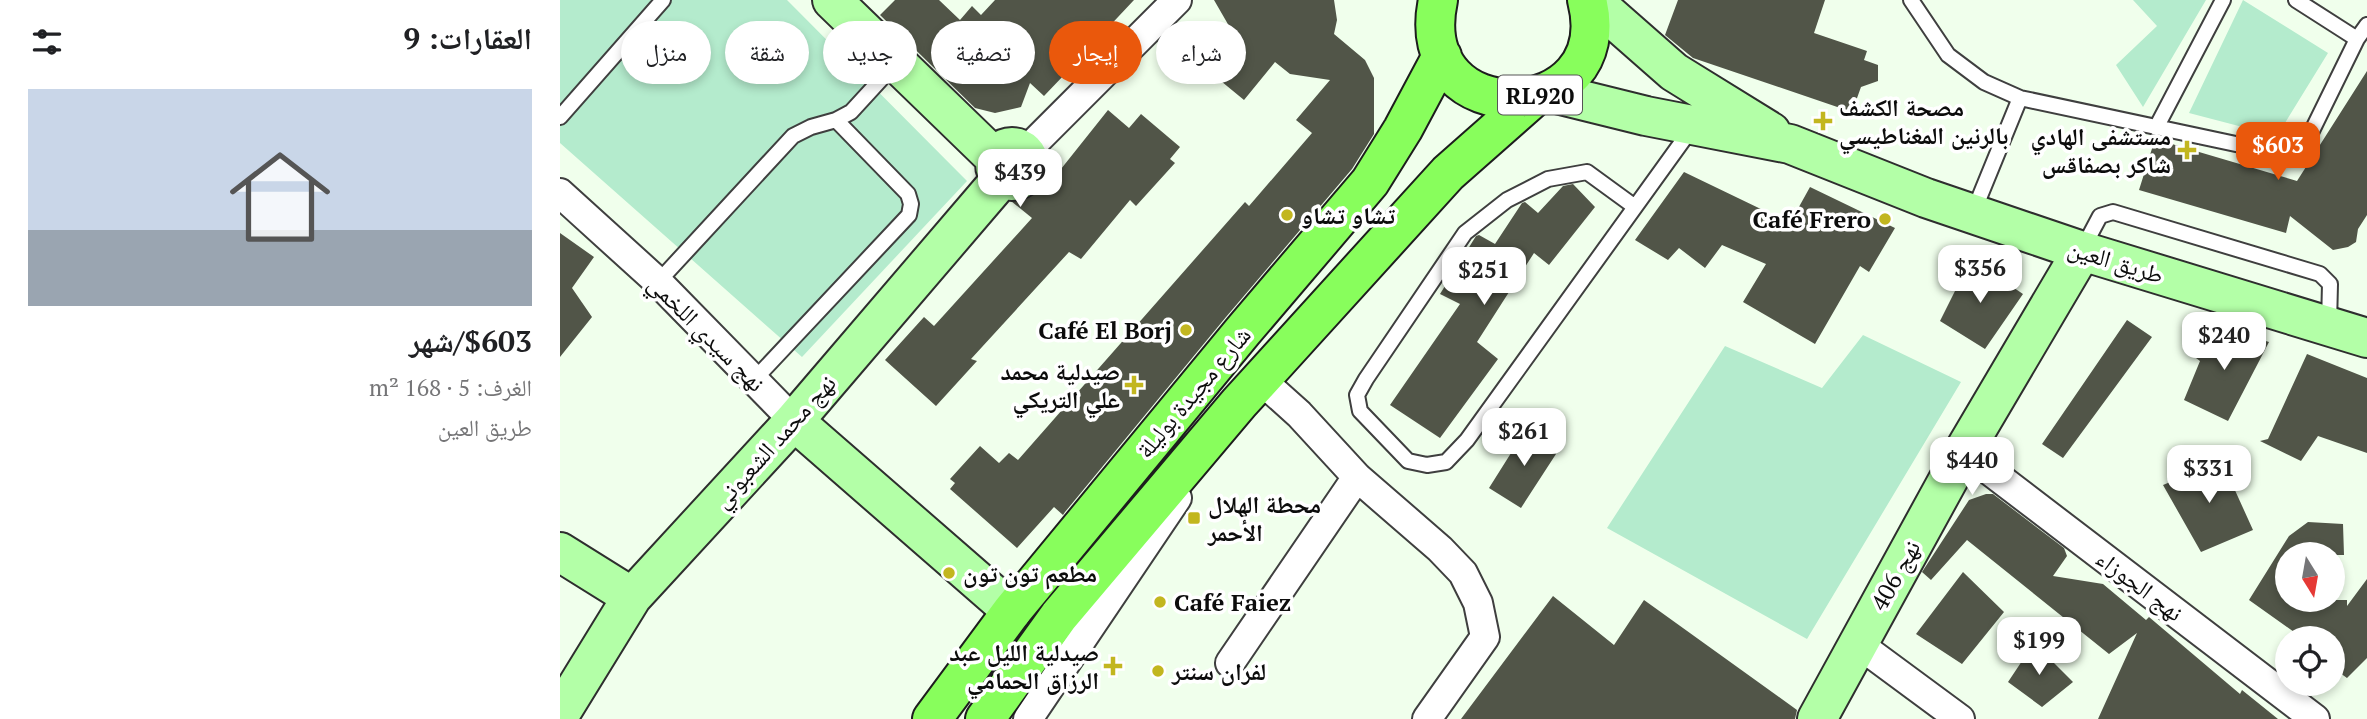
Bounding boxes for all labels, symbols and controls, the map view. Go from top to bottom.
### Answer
text: العقارات: 9 [403,18,532,58]
chip: منزل [621,21,711,84]
chip: شقة [725,21,809,84]
chip: جديد [823,21,917,84]
chip: تصفية [931,21,1035,84]
chip: إيجار [1049,21,1142,84]
chip: شراء [1156,21,1246,84]
icon: filters [28,23,66,61]
road number: RL920 [1498,76,1582,114]
place label: مصحة الكشف بالرنين المغناطيسي [1839,91,2008,155]
marker: مصحة الكشف بالرنين المغناطيسي [1813,111,1833,131]
place label: مستشفى الهادي شاكر بصفاقس [2030,120,2171,180]
pin: $603 [2237,122,2319,182]
text: $603 [2252,129,2304,160]
icon: home [217,134,343,260]
marker: مستشفى الهادي شاكر بصفاقس [2177,140,2197,160]
pin: $439 [979,150,1061,209]
text: $439 [994,156,1046,187]
place label: تشاو تشاو [1301,199,1396,231]
place label: Café Frero [1752,203,1871,235]
marker: تشاو تشاو [1279,207,1295,223]
marker: Café Frero [1877,211,1893,227]
street label: طريق العين [2064,231,2168,291]
pin: $356 [1939,246,2021,305]
pin: $251 [1443,247,1525,307]
text: $356 [1954,252,2006,283]
text: $251 [1458,254,1510,285]
street label: نهج سيدي اللخمي [639,268,772,401]
pin: $240 [2183,312,2265,372]
place label: Café El Borj [1038,314,1172,346]
text: $240 [2198,319,2250,350]
street label: شارع مجيدة بوليلة [1129,320,1257,464]
text: $603/شهر [409,321,532,361]
marker: Café El Borj [1178,322,1194,338]
place label: صيدلية محمد علي التريكي [1000,355,1120,419]
street label: نهج محمد الشعبوني [705,367,846,517]
text: الغرف: 5 · 168 m² [369,372,532,403]
marker: صيدلية محمد علي التريكي [1126,377,1142,393]
pin: $261 [1483,408,1565,468]
text: طريق العين [438,412,532,443]
text: $261 [1498,415,1550,446]
pin: $440 [1931,438,2013,497]
text: $440 [1946,444,1998,475]
pin: $331 [2168,446,2250,505]
text: $331 [2183,452,2235,483]
place label: محطة الهلال الأحمر [1207,488,1321,548]
marker: محطة الهلال الأحمر [1186,510,1202,526]
street label: نهج 406 [1863,534,1927,616]
street label: نهج الجوزاء [2090,542,2190,628]
north arrow [2275,542,2345,612]
map controls [2275,542,2345,696]
place label: مطعم تون تون [963,557,1097,590]
marker: مطعم تون تون [941,565,957,581]
place label: Café Faiez [1174,586,1291,618]
marker: Café Faiez [1152,594,1168,610]
pin: $199 [1998,618,2080,677]
text: $199 [2013,624,2065,655]
button: locate [2275,626,2345,696]
place label: صيدلية الليل عبد الرزاق الحمامي [949,636,1099,700]
place label: لفران سنتر [1171,655,1266,687]
marker: صيدلية الليل عبد الرزاق الحمامي [1105,658,1121,674]
marker: لفران سنتر [1150,663,1166,679]

